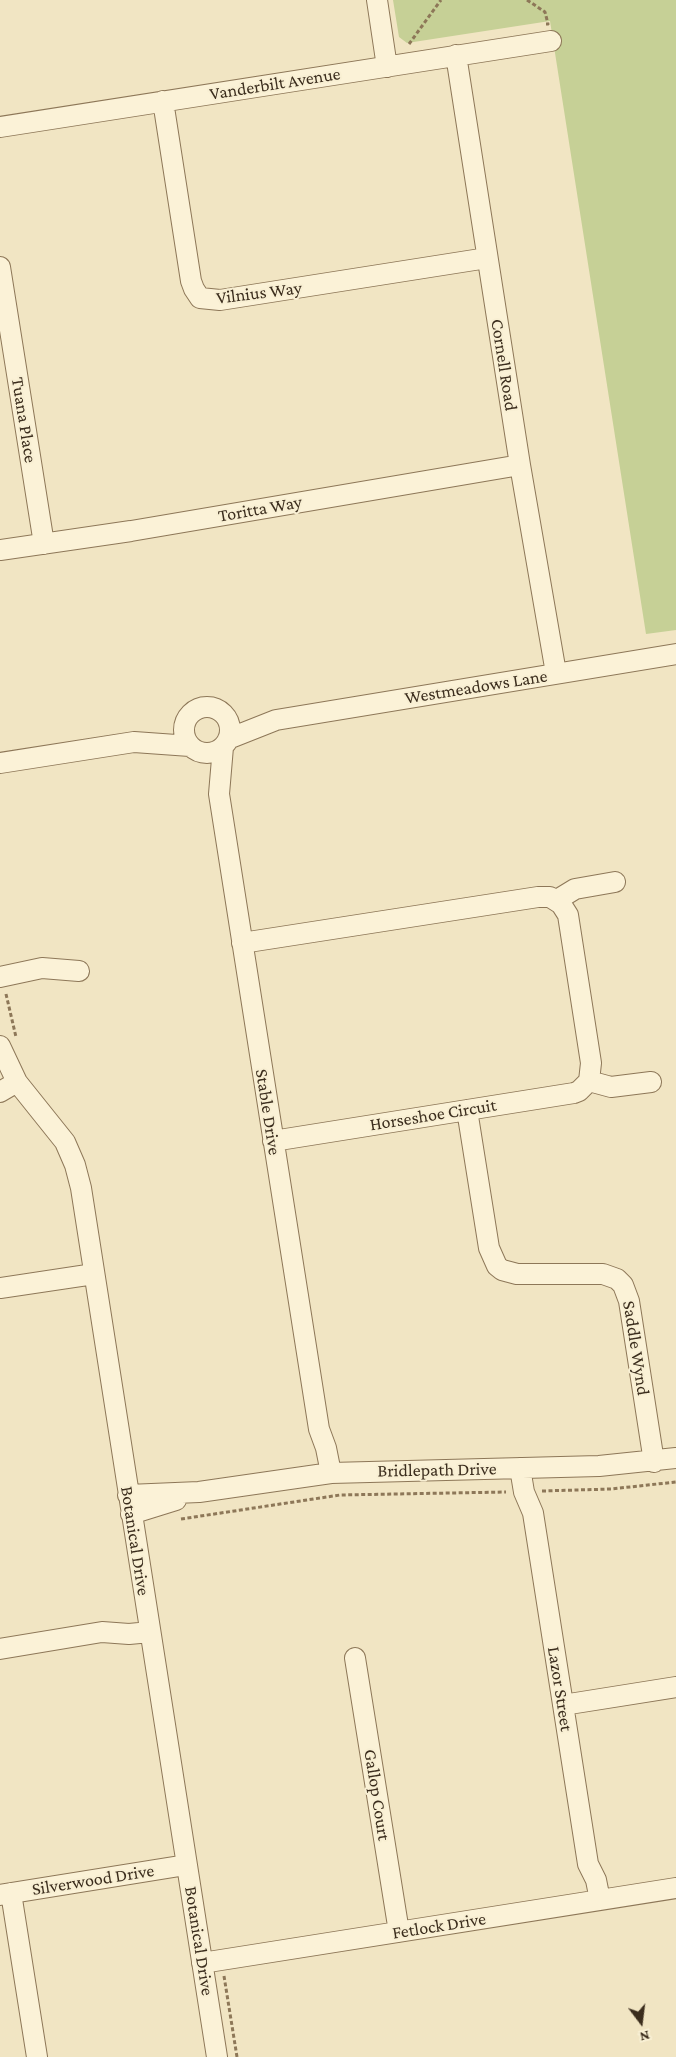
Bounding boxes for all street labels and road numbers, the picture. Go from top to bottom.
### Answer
street label: Vanderbilt Avenue [208,63,342,105]
street label: Vilnius Way [215,277,303,309]
street label: Cornell Road [486,318,522,412]
street label: Tuana Place [7,376,41,464]
street label: Toritta Way [216,491,304,527]
street label: Westmeadows Lane [403,665,549,709]
street label: Stable Drive [251,1067,285,1157]
street label: Horseshoe Circuit [368,1094,498,1136]
street label: Saddle Wynd [618,1299,654,1397]
street label: Bridlepath Drive [377,1458,497,1482]
street label: Botanical Drive [116,1485,154,1597]
street label: Lazor Street [543,1645,577,1733]
street label: Gallop Court [359,1748,395,1842]
street label: Silverwood Drive [30,1860,156,1900]
street label: Botanical Drive [180,1885,218,1997]
street label: Fetlock Drive [391,1908,487,1944]

